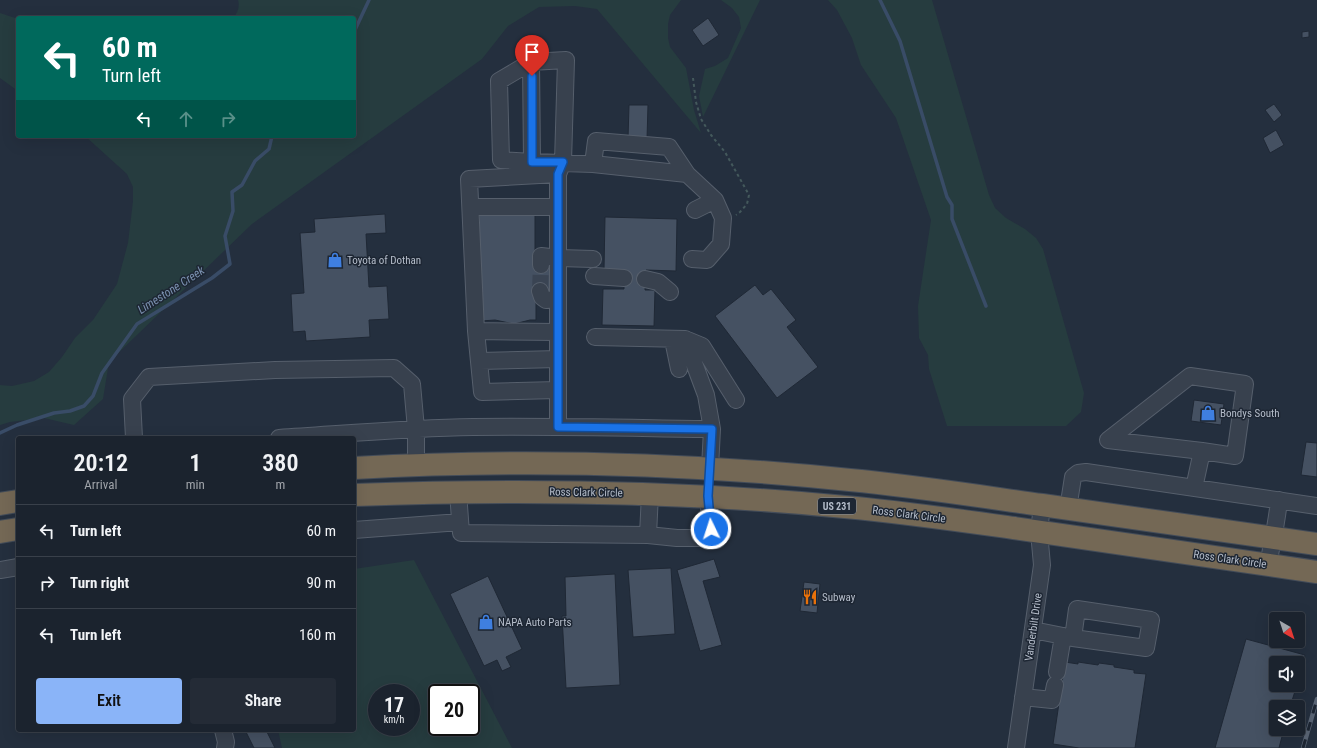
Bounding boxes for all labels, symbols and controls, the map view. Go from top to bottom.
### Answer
text: 60 m [102,31,158,64]
icon: left [36,32,88,84]
pin [515,35,549,76]
icon: arrive [521,41,543,63]
text: Turn left [102,65,161,86]
icon: left [133,108,155,130]
icon: ahead [175,108,197,130]
icon: right [217,108,239,130]
shop icon: Toyota of Dothan [326,251,344,269]
place label: Toyota of Dothan [347,254,421,267]
water label: Limestone Creek [135,263,208,317]
shop icon: Bondys South [1199,404,1217,422]
place label: Bondys South [1220,407,1280,420]
text: 20:12 [74,449,128,477]
text: 1 [189,449,201,477]
text: 380 [262,449,298,477]
text: Arrival [84,477,117,492]
text: min [186,477,205,492]
text: m [275,477,285,492]
street label: Ross Clark Circle [549,485,623,500]
road number: US 231 [818,498,856,514]
street label: Ross Clark Circle [872,504,946,525]
position arrow [690,508,732,550]
icon: left [36,520,58,542]
text: Turn left [70,522,121,540]
text: 60 m [306,522,336,540]
street label: Ross Clark Circle [1193,548,1267,571]
icon: right [36,572,58,594]
text: Turn right [70,574,129,592]
text: 90 m [306,574,336,592]
restaurant icon: Subway [801,588,819,606]
place label: Subway [822,591,856,604]
street label: Vanderbilt Drive [1022,592,1045,662]
north arrow [1269,612,1305,648]
map controls [1269,612,1305,736]
shop icon: NAPA Auto Parts [477,613,495,631]
place label: NAPA Auto Parts [498,616,571,629]
icon: left [36,624,58,646]
text: Turn left [70,626,121,644]
text: 160 m [299,626,336,644]
button: sound [1269,656,1305,692]
button: Exit [36,678,182,724]
button: Share [190,678,336,724]
speed limit sign: 20 [428,684,480,736]
text: 17 [384,693,404,717]
button: layers [1269,700,1305,736]
text: km/h [384,714,404,725]

